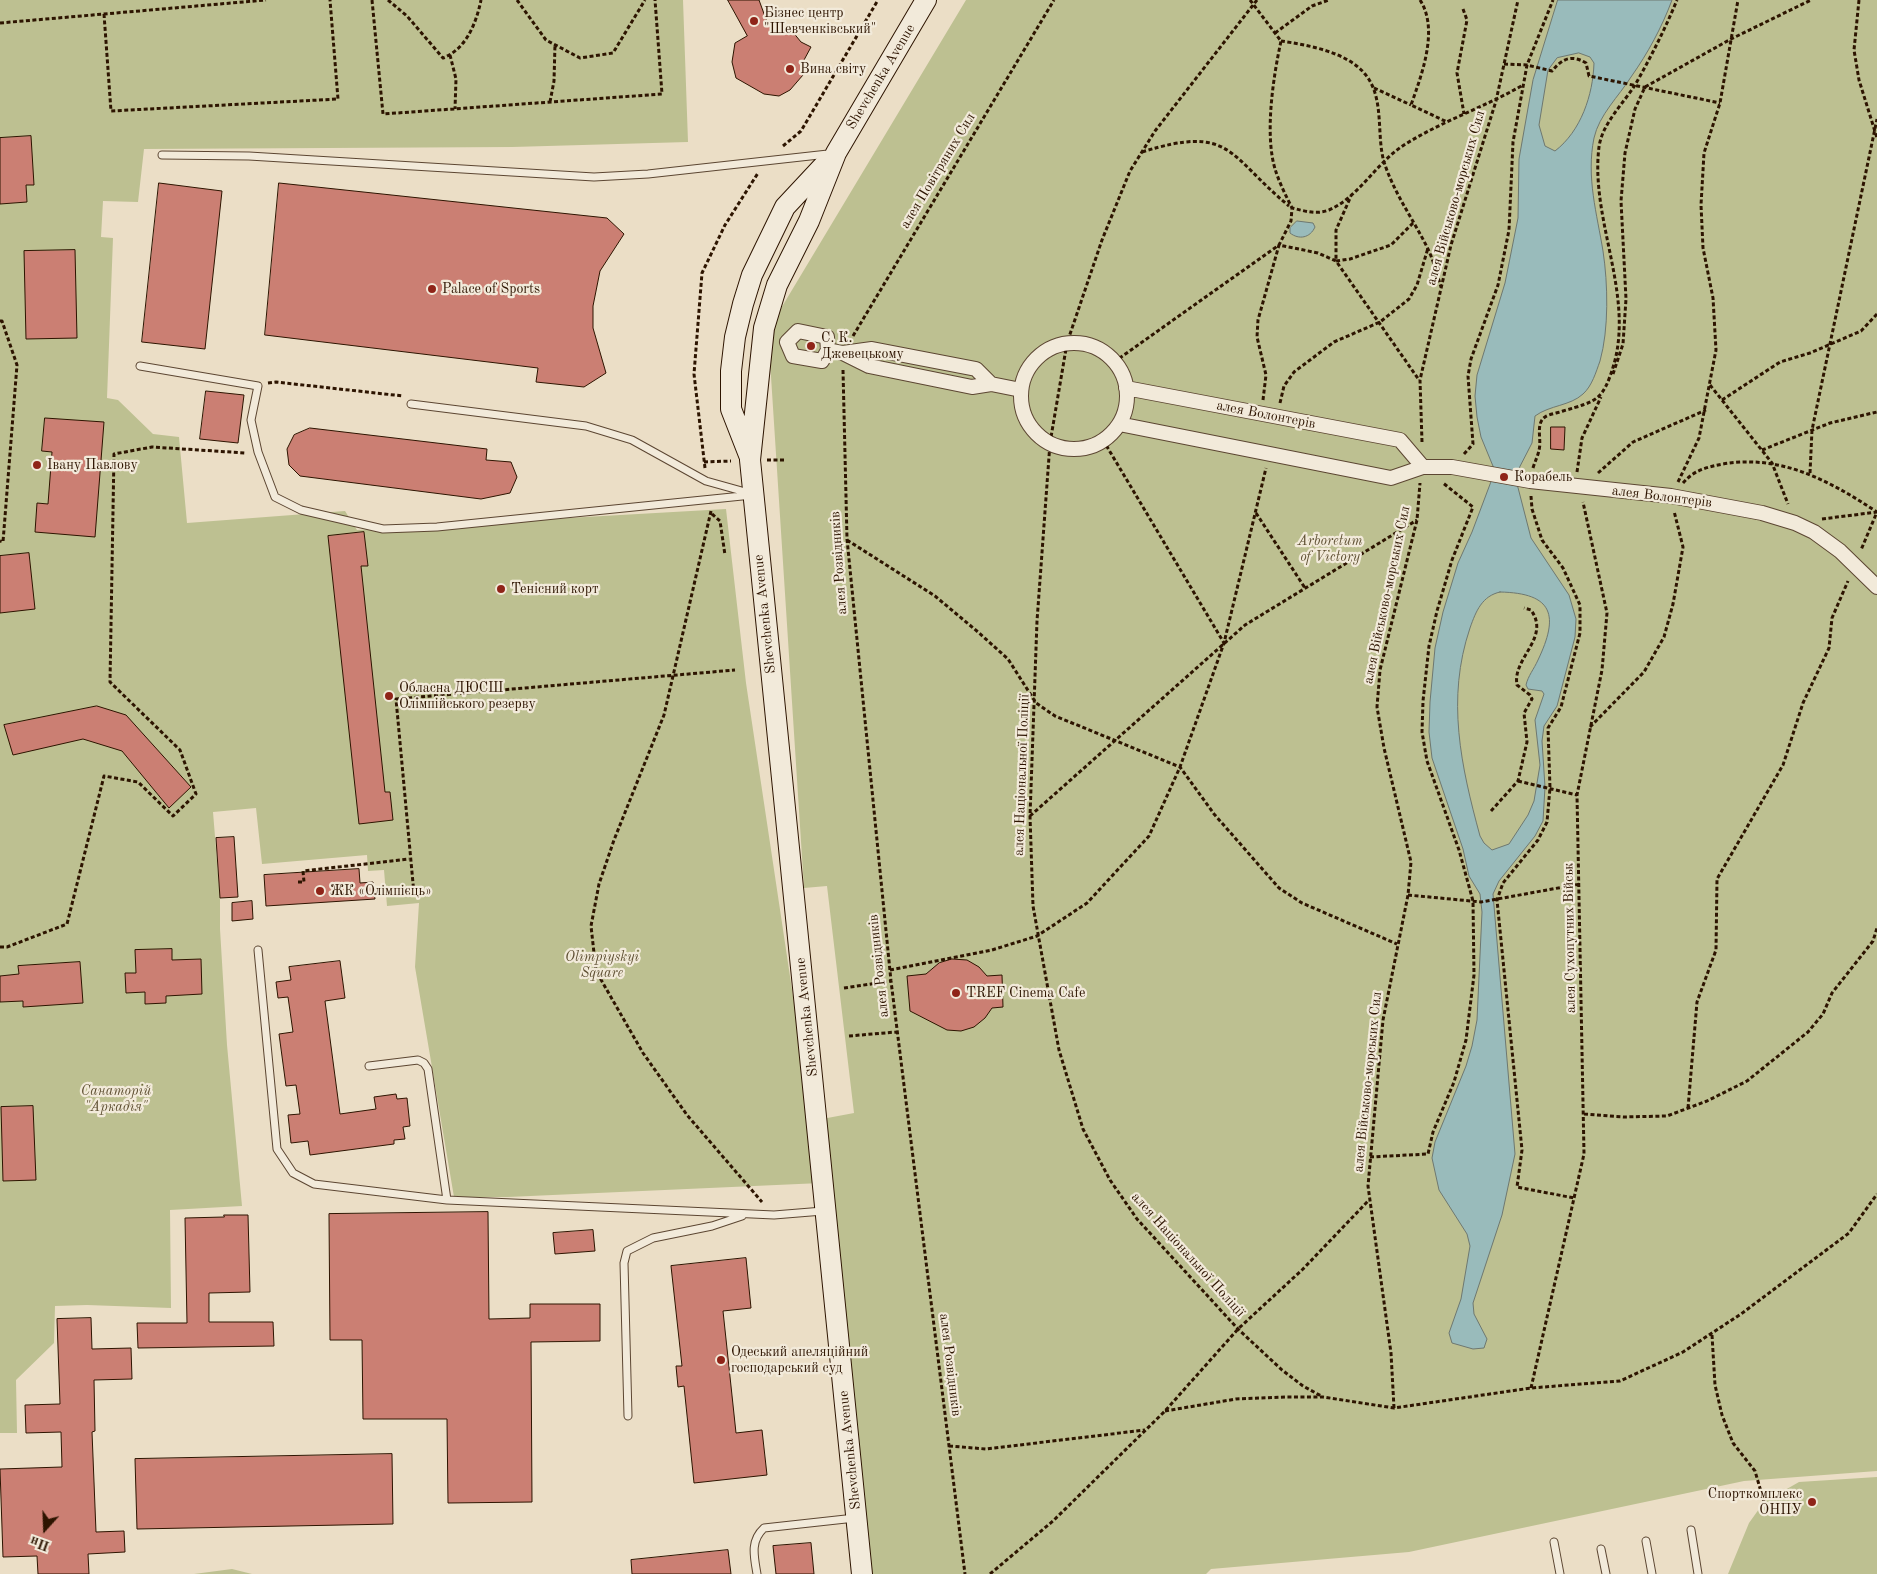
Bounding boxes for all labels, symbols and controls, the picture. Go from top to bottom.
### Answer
place label: Бізнес центр "Шевченківський" [764,5,876,38]
marker: Бізнес центр "Шевченківський" [748,15,760,27]
street label: Shevchenka Avenue [843,21,919,133]
place label: Вина світу [800,61,866,77]
marker: Вина світу [784,63,796,75]
street label: алея Військово-морських Сил [1423,109,1489,287]
street label: алея Повітряних Сил [897,110,979,232]
place label: Palace of Sports [442,281,540,297]
marker: Palace of Sports [426,283,438,295]
place label: С. К. Джевецькому [821,330,904,362]
marker: С. К. Джевецькому [805,340,817,352]
street label: алея Волонтерів [1215,397,1317,433]
place label: Івану Павлову [47,457,138,473]
marker: Івану Павлову [31,459,43,471]
place label: Корабель [1514,469,1572,485]
marker: Корабель [1498,471,1510,483]
street label: алея Волонтерів [1611,483,1713,511]
street label: алея Військово-морських Сил [1360,505,1414,685]
street label: алея Розвідників [827,511,851,615]
park label: Arboretum of Victory [1298,533,1362,566]
street label: Shevchenka Avenue [750,554,780,674]
place label: Тенісний корт [511,581,599,597]
marker: Тенісний корт [495,583,507,595]
place label: Обласна ДЮСШ Олімпійського резерву [399,680,536,712]
marker: Обласна ДЮСШ Олімпійського резерву [383,690,395,702]
street label: алея Національної Поліції [1011,694,1033,856]
street label: алея Сухопутних Військ [1560,863,1580,1013]
place label: ЖК «Олімпієць» [330,883,432,899]
marker: ЖК «Олімпієць» [314,885,326,897]
street label: алея Розвідників [865,914,893,1018]
park label: Olimpiyskyi Square [565,949,639,982]
street label: Shevchenka Avenue [792,957,822,1077]
place label: TREF Cinema Cafe [966,985,1086,1001]
marker: TREF Cinema Cafe [950,987,962,999]
street label: алея Військово-морських Сил [1350,991,1386,1173]
park label: Санаторій "Аркадія" [81,1083,151,1116]
street label: алея Національної Поліції [1128,1189,1248,1321]
street label: алея Розвідників [935,1313,965,1417]
place label: Одеський апеляційний господарський суд [731,1344,868,1376]
marker: Одеський апеляційний господарський суд [715,1354,727,1366]
street label: Shevchenka Avenue [835,1390,865,1510]
place label: Спорткомплекс ОНПУ [1708,1486,1802,1518]
marker: Спорткомплекс ОНПУ [1806,1496,1818,1508]
north arrow [20,1504,70,1554]
text: Пн [28,1533,51,1553]

